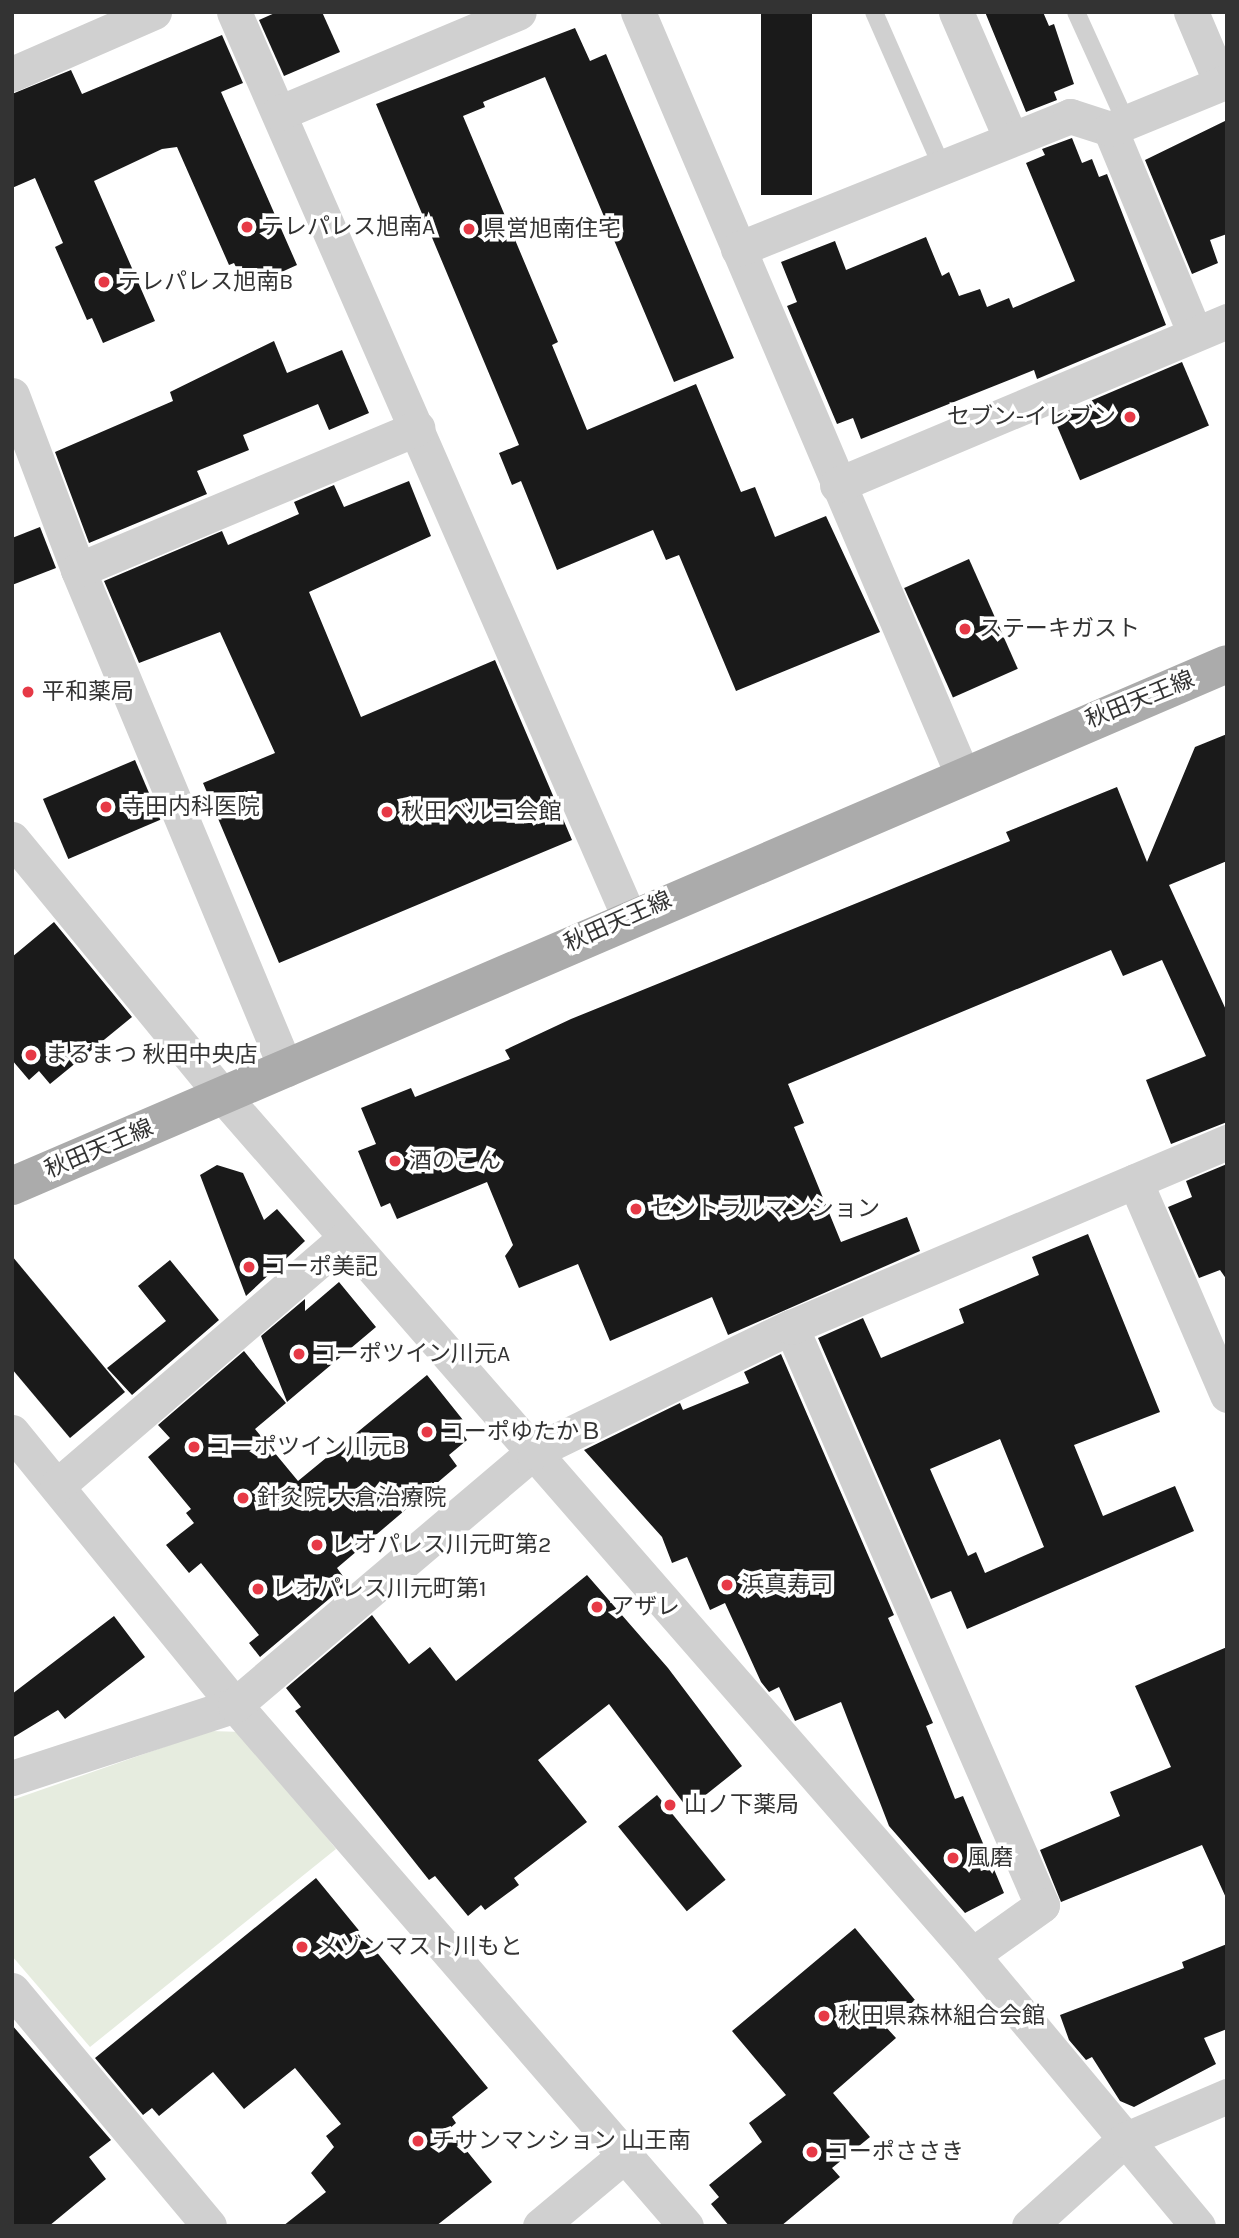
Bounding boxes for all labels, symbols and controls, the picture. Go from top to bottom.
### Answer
place label: テレパレス旭南A [261,213,435,241]
place label: 県営旭南住宅 [483,215,621,243]
marker: テレパレス旭南A [239,219,255,235]
marker: 県営旭南住宅 [461,221,477,237]
place label: テレパレス旭南B [118,268,293,296]
marker: テレパレス旭南B [96,274,112,290]
place label: セブン-イレブン [947,403,1116,431]
marker: セブン-イレブン [1122,409,1138,425]
place label: ステーキガスト [979,615,1140,643]
marker: ステーキガスト [957,621,973,637]
street label: 秋田天王線 [1082,666,1198,734]
place label: 平和薬局 [42,678,134,706]
marker: 平和薬局 [20,684,36,700]
place label: 寺田内科医院 [122,793,260,821]
marker: 寺田内科医院 [96,797,116,817]
place label: 秋田ベルコ会館 [401,798,562,826]
marker: 秋田ベルコ会館 [379,804,395,820]
street label: 秋田天王線 [560,886,676,958]
place label: まるまつ 秋田中央店 [45,1041,257,1069]
marker: まるまつ 秋田中央店 [23,1047,39,1063]
street label: 秋田天王線 [41,1114,157,1184]
place label: 酒のこん [409,1147,501,1175]
marker: 酒のこん [387,1153,403,1169]
place label: セントラルマンション [650,1195,880,1223]
marker: セントラルマンション [628,1201,644,1217]
place label: コーポ美記 [263,1253,378,1281]
marker: コーポ美記 [241,1259,257,1275]
place label: コーポツイン川元A [313,1340,510,1368]
marker: コーポツイン川元A [291,1346,307,1362]
place label: コーポゆたかＢ [441,1418,602,1446]
marker: コーポゆたかＢ [419,1424,435,1440]
place label: コーポツイン川元B [208,1433,406,1461]
marker: コーポツイン川元B [186,1439,202,1455]
place label: 針灸院 大倉治療院 [257,1484,446,1512]
marker: 針灸院 大倉治療院 [235,1490,251,1506]
place label: レオパレス川元町第2 [331,1531,551,1559]
marker: レオパレス川元町第2 [309,1537,325,1553]
place label: 浜真寿司 [741,1571,833,1599]
place label: レオパレス川元町第1 [272,1575,487,1603]
marker: 浜真寿司 [719,1577,735,1593]
marker: レオパレス川元町第1 [250,1581,266,1597]
place label: アザレ [611,1593,680,1621]
marker: アザレ [589,1599,605,1615]
place label: 山ノ下薬局 [684,1791,799,1819]
marker: 山ノ下薬局 [662,1797,678,1813]
place label: 風磨 [967,1844,1013,1872]
marker: 風磨 [945,1850,961,1866]
place label: メゾンマスト川もと [316,1933,523,1961]
marker: メゾンマスト川もと [294,1939,310,1955]
place label: 秋田県森林組合会館 [838,2002,1045,2030]
marker: 秋田県森林組合会館 [816,2008,832,2024]
place label: チサンマンション 山王南 [432,2127,690,2155]
marker: チサンマンション 山王南 [410,2133,426,2149]
place label: コーポささき [826,2138,964,2166]
marker: コーポささき [804,2144,820,2160]

